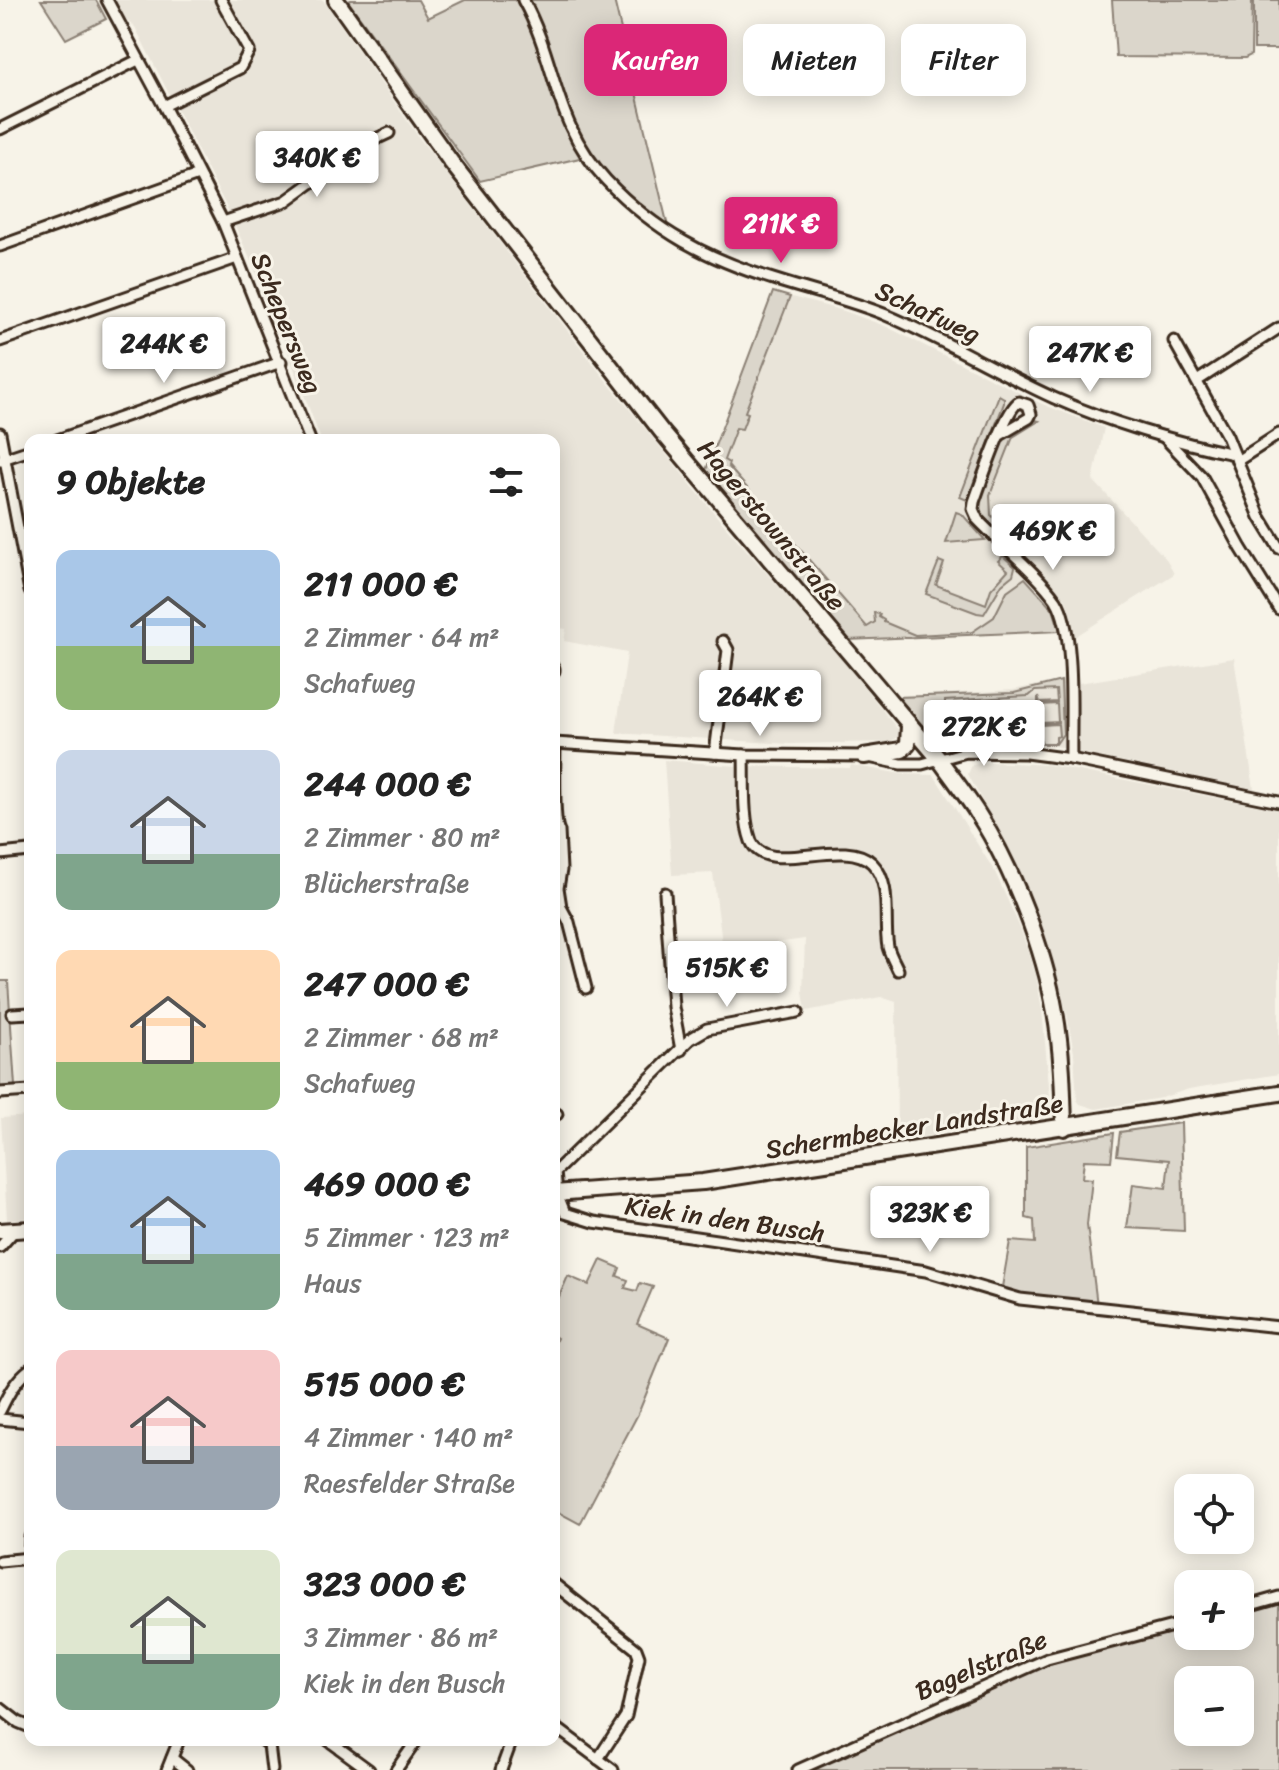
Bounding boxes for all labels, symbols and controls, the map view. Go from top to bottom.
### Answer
chip: Kaufen [584,24,727,96]
chip: Mieten [743,24,885,96]
chip: Filter [901,24,1026,96]
pin: 340K € [252,131,382,199]
text: 340K € [274,134,360,180]
pin: 211K € [716,197,846,265]
text: 211K € [742,200,820,246]
street label: Schepersweg [238,245,336,401]
street label: Schafweg [868,268,988,356]
pin: 244K € [99,317,229,385]
text: 244K € [120,320,208,366]
pin: 247K € [1025,326,1155,394]
text: 247K € [1047,329,1133,375]
street label: Hagerstownstraße [686,428,858,622]
text: 9 Objekte [56,452,205,512]
icon: filters [484,460,528,504]
pin: 469K € [988,504,1118,572]
text: 469K € [1010,507,1096,553]
text: 211 000 € [304,554,458,614]
icon: home [120,582,216,678]
text: 2 Zimmer · 64 m² [304,614,500,660]
text: Schafweg [304,660,416,706]
pin: 264K € [695,670,825,738]
text: 264K € [717,673,803,719]
pin: 272K € [919,700,1049,768]
text: 272K € [942,703,1026,749]
text: 244 000 € [304,754,471,814]
icon: home [120,782,216,878]
text: 2 Zimmer · 80 m² [304,814,501,860]
text: Blücherstraße [304,860,469,906]
pin: 515K € [662,941,792,1009]
text: 515K € [686,944,768,990]
text: 247 000 € [304,954,469,1014]
icon: home [120,982,216,1078]
text: 2 Zimmer · 68 m² [304,1014,499,1060]
text: Schafweg [304,1060,416,1106]
street label: Schermbecker Landstraße [762,1080,1066,1172]
text: 469 000 € [304,1154,470,1214]
icon: home [120,1182,216,1278]
street label: Kiek in den Busch [622,1182,828,1256]
pin: 323K € [865,1186,995,1254]
text: 323K € [888,1189,972,1235]
text: 5 Zimmer · 123 m² [304,1214,510,1260]
text: Haus [304,1260,361,1306]
text: 515 000 € [304,1354,465,1414]
icon: home [120,1382,216,1478]
text: 4 Zimmer · 140 m² [304,1414,514,1460]
text: Raesfelder Straße [304,1460,515,1506]
map controls [1174,1474,1254,1746]
button: locate [1174,1474,1254,1554]
text: 323 000 € [304,1554,466,1614]
button: + [1174,1570,1254,1650]
icon: home [120,1582,216,1678]
text: 3 Zimmer · 86 m² [304,1614,498,1660]
street label: Bagelstraße [907,1616,1055,1714]
text: Kiek in den Busch [304,1660,506,1706]
button: − [1174,1666,1254,1746]

